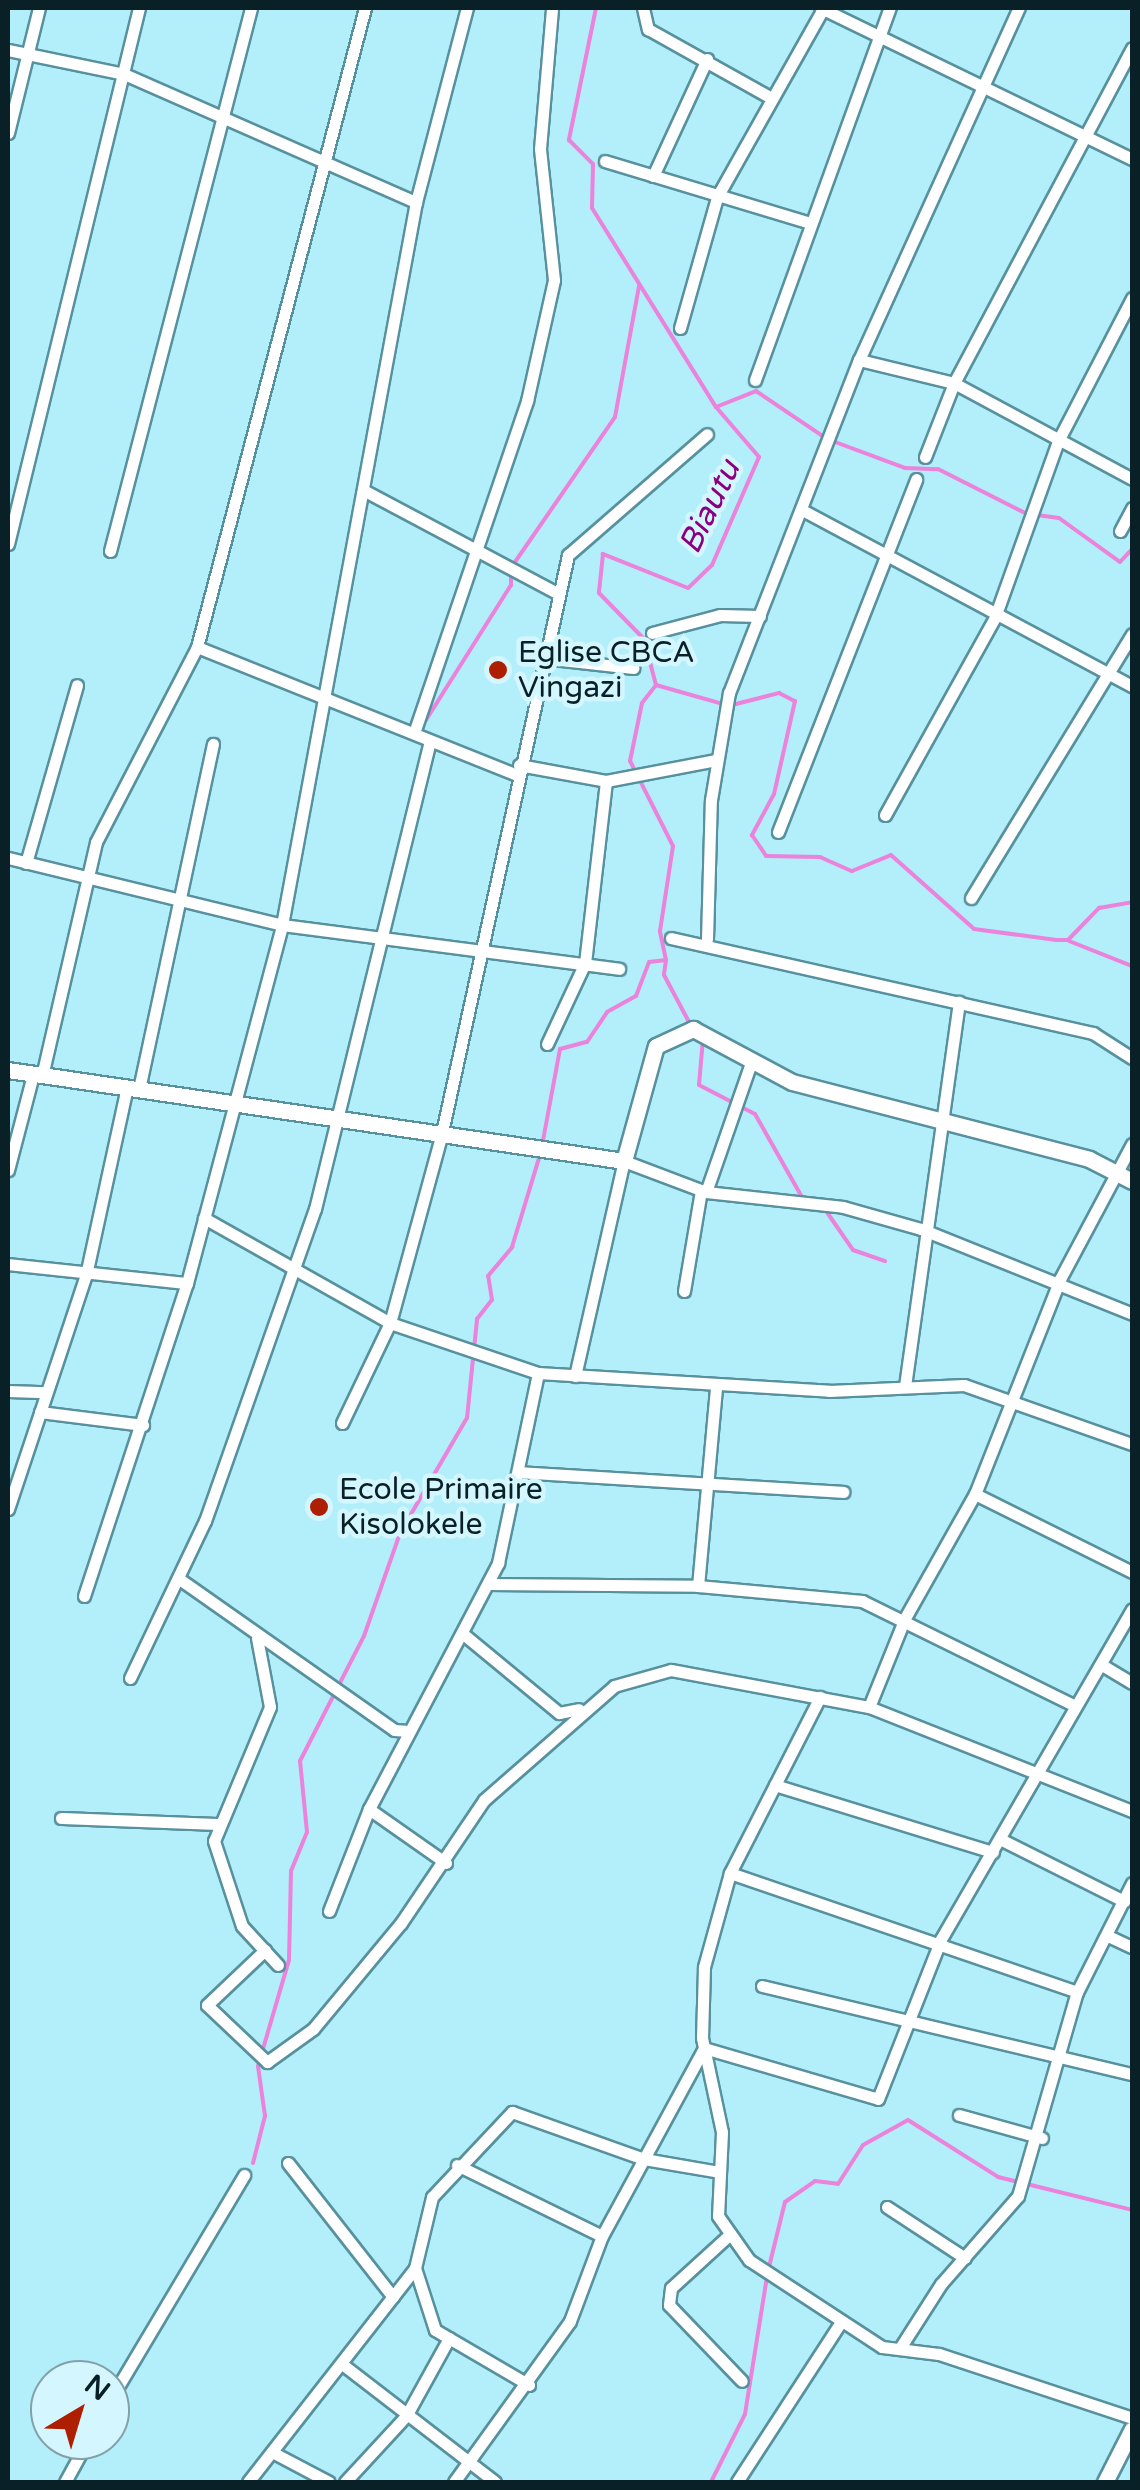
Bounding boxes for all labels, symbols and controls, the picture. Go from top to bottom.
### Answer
water label: Biautu [671,454,749,560]
place label: Eglise CBCA Vingazi [518,635,695,706]
marker: Eglise CBCA Vingazi [487,659,509,681]
place label: Ecole Primaire Kisolokele [339,1472,543,1542]
marker: Ecole Primaire Kisolokele [308,1496,330,1518]
north arrow [30,2360,130,2460]
text: N [78,2368,117,2408]

